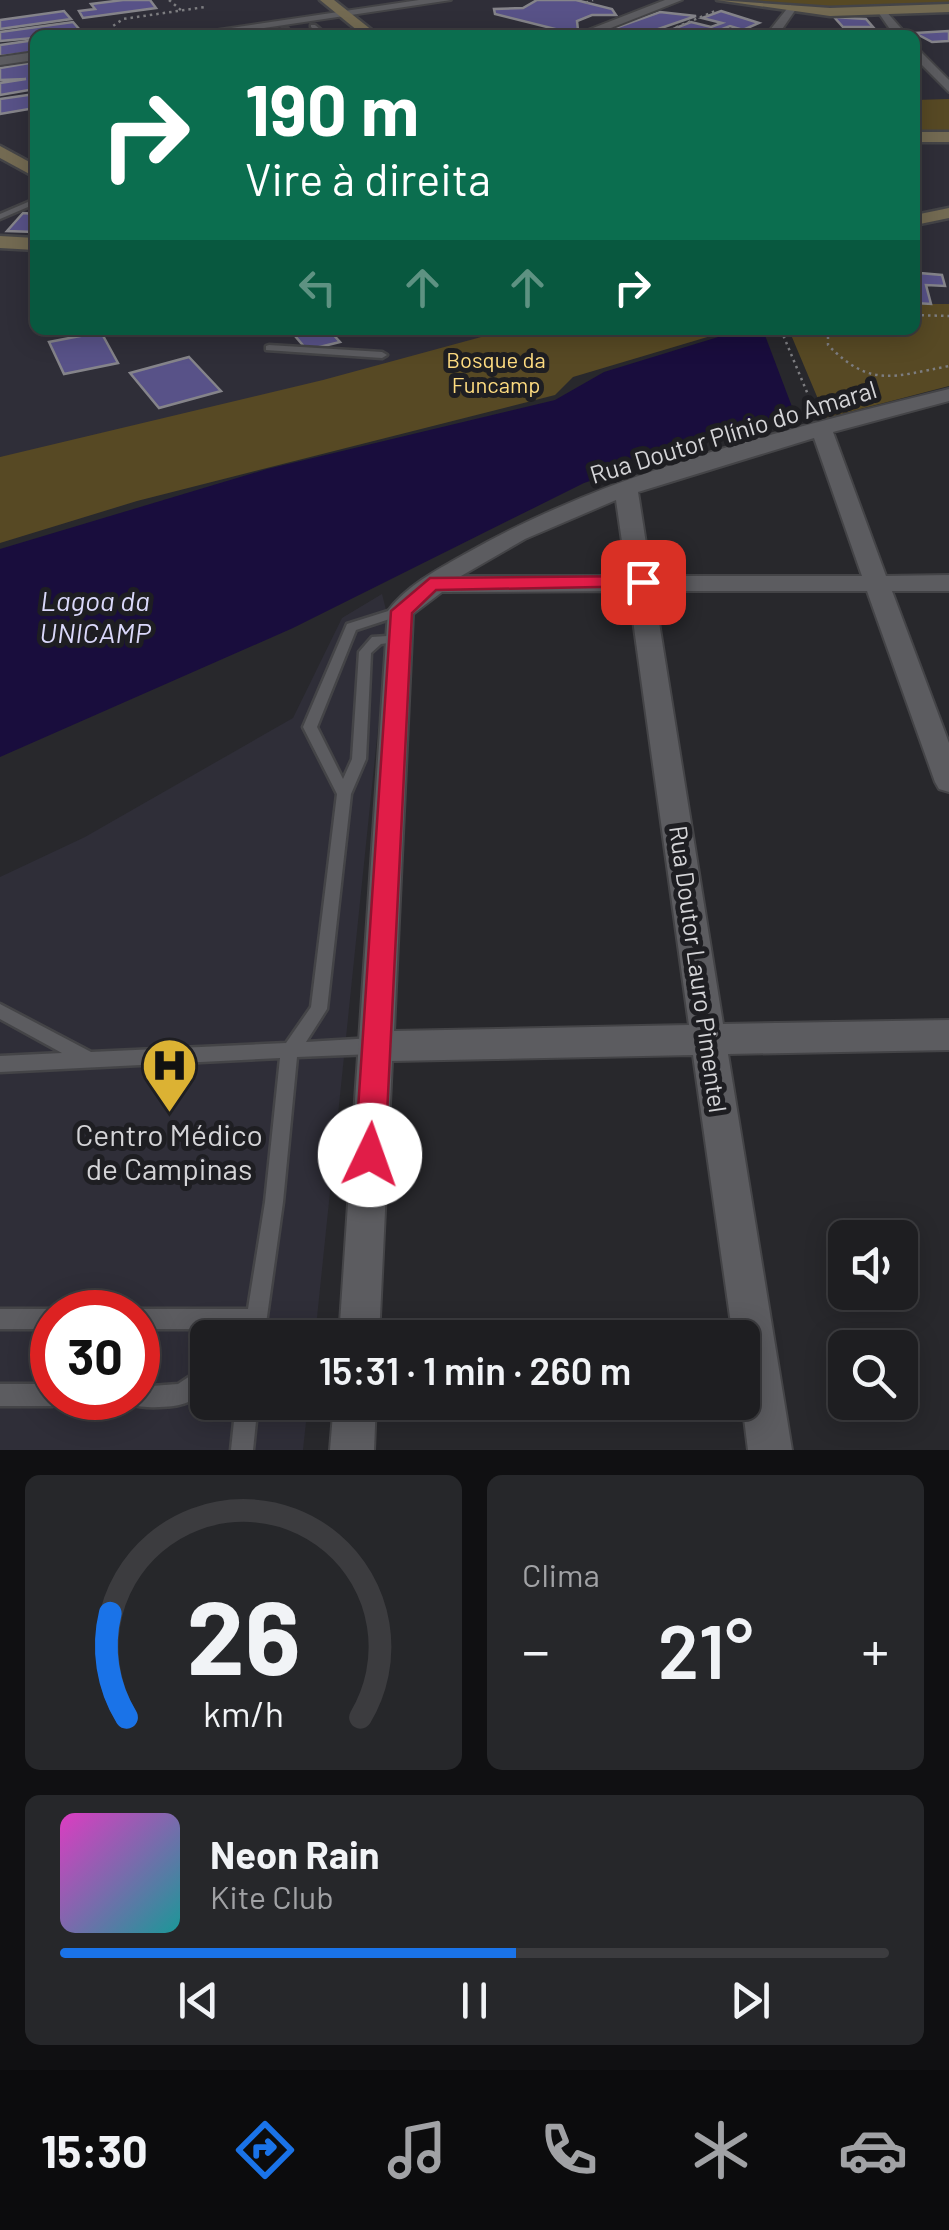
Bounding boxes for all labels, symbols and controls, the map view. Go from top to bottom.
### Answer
text: 190 m [245,66,419,150]
icon: right [80,70,210,200]
text: Vire à direita [245,151,491,205]
icon: left [290,260,345,315]
icon: ahead [395,260,450,315]
icon: ahead [500,260,555,315]
icon: right [605,260,660,315]
park label: Bosque da Funcamp [446,346,546,397]
street label: Rua Doutor Plínio do Amaral [586,373,880,489]
pin [601,540,686,625]
icon: arrive [616,555,671,610]
water label: Lagoa da UNICAMP [39,583,152,649]
street label: Rua Doutor Lauro Pimentel [664,823,734,1115]
hospital icon: Centro Médico de Campinas [139,1036,199,1115]
position arrow [318,1103,422,1207]
place label: Centro Médico de Campinas [75,1116,263,1186]
map controls [828,1220,918,1420]
button: sound [828,1220,918,1310]
speed limit sign: 30 [30,1290,160,1420]
button: search [828,1330,918,1420]
text: 15:31 · 1 min · 260 m [319,1347,631,1393]
text: Clima [522,1555,600,1593]
text: 26 [186,1571,301,1696]
text: 21° [658,1604,753,1694]
text: − [522,1616,550,1682]
text: + [861,1616,889,1682]
text: km/h [203,1691,284,1734]
text: Neon Rain [210,1831,379,1877]
text: Kite Club [210,1877,334,1915]
icon: previous [171,1973,226,2028]
icon: pause [447,1973,502,2028]
icon: next [723,1973,778,2028]
icon: directions [230,2115,300,2185]
icon: music [382,2115,452,2185]
icon: phone [534,2115,604,2185]
icon: climate [686,2115,756,2185]
icon: car [838,2115,908,2185]
text: 15:30 [41,2123,148,2177]

